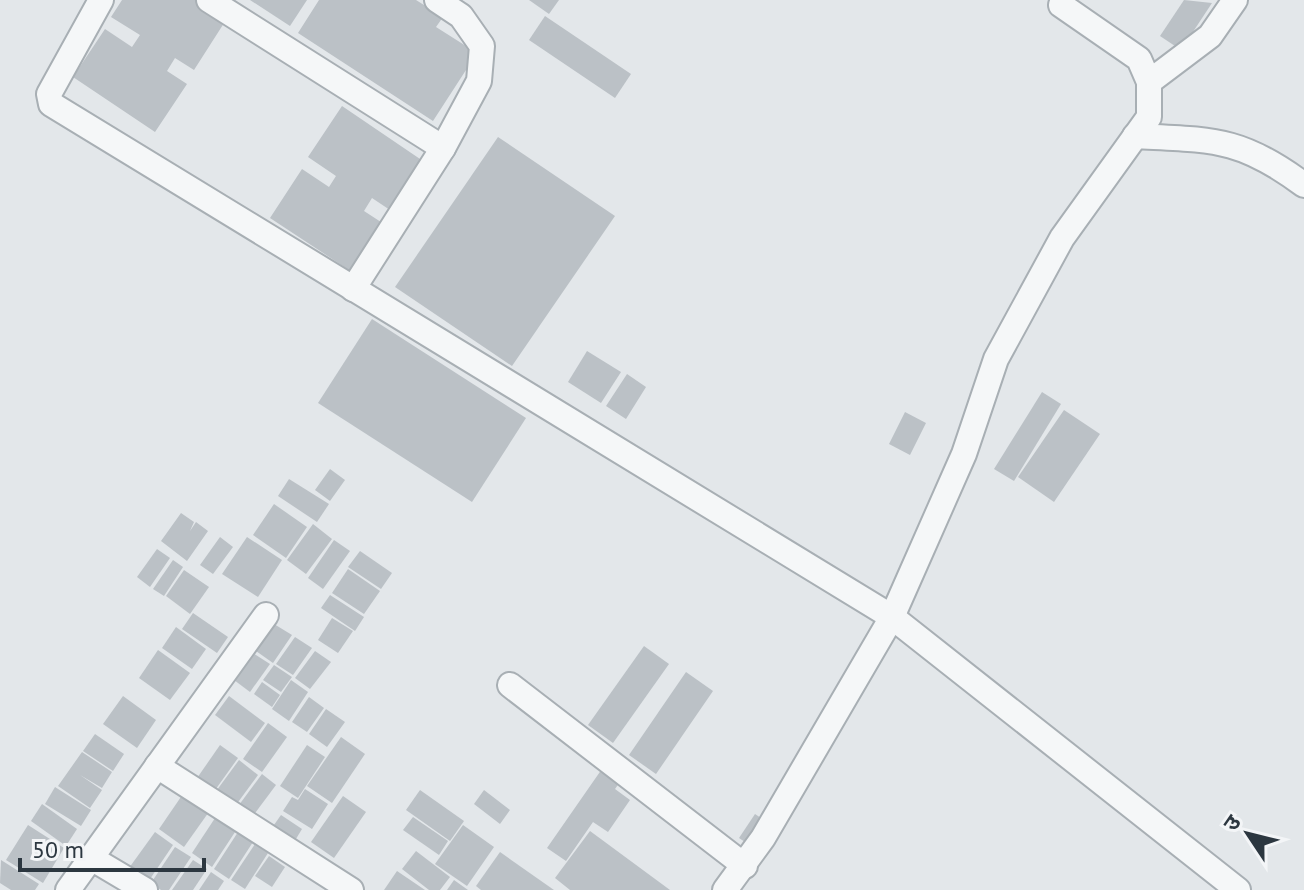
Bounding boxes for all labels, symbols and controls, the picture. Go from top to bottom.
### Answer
north arrow [1208,794,1288,874]
text: उ [1216,808,1247,836]
scale bar [20,822,204,872]
text: 50 m [32,834,84,865]

